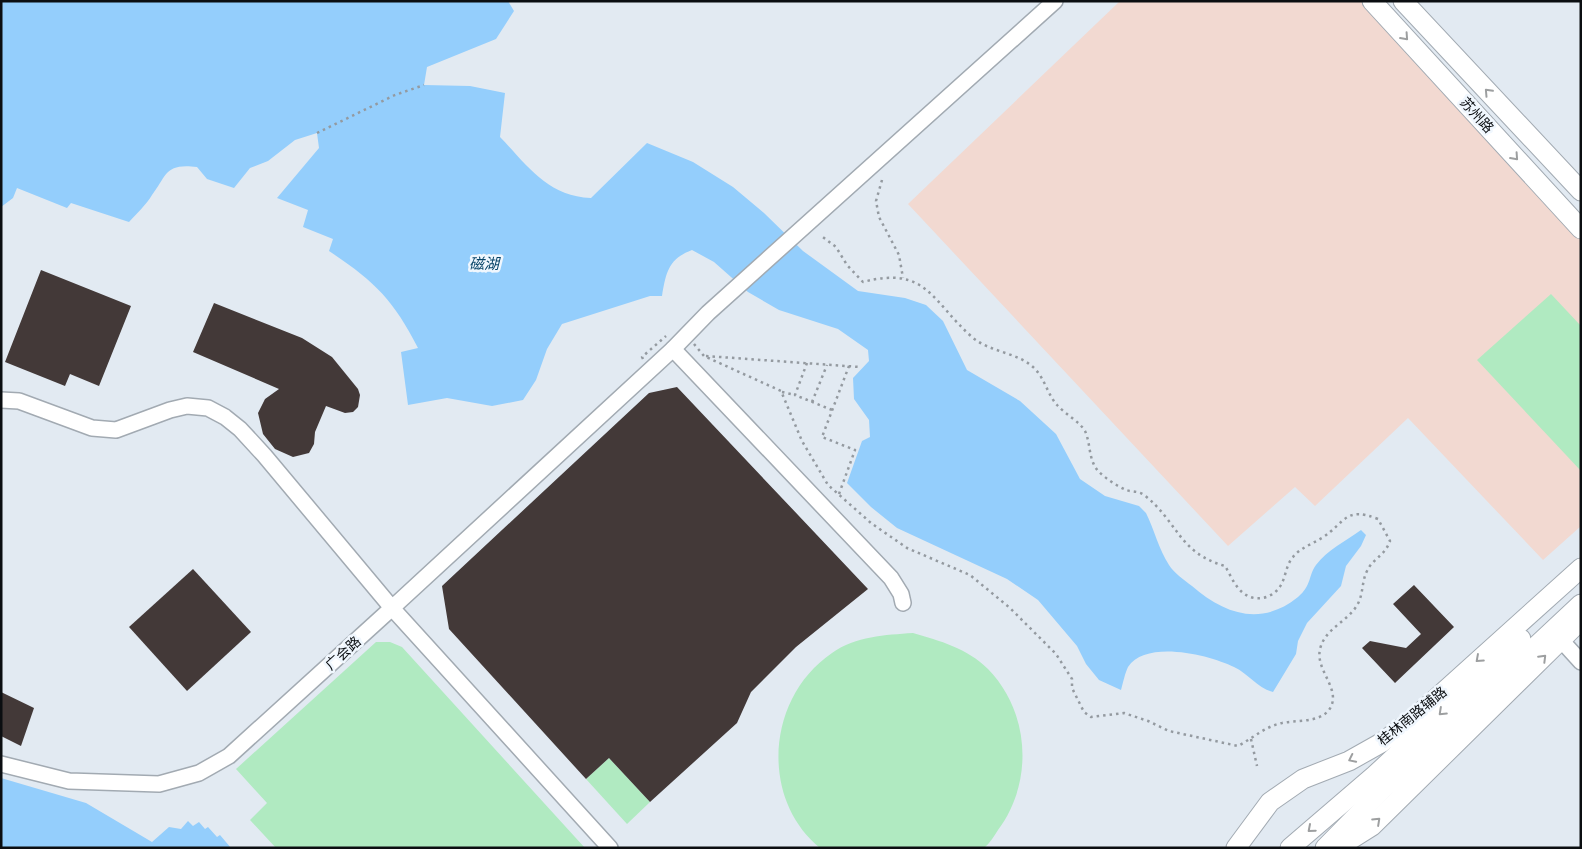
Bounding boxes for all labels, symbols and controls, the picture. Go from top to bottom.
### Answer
one-way arrow [1399,32,1408,41]
one-way arrow [1485,88,1494,97]
street label: 苏州路 [1456,93,1498,137]
one-way arrow [1509,151,1518,160]
water label: 磁湖 [469,254,501,273]
street label: 广会路 [321,632,365,674]
one-way arrow [1476,653,1485,662]
one-way arrow [1537,655,1546,664]
street label: 桂林南路辅路 [1374,683,1450,749]
one-way arrow [1439,706,1448,715]
one-way arrow [1348,753,1357,763]
one-way arrow [1371,818,1380,827]
one-way arrow [1308,823,1317,832]

